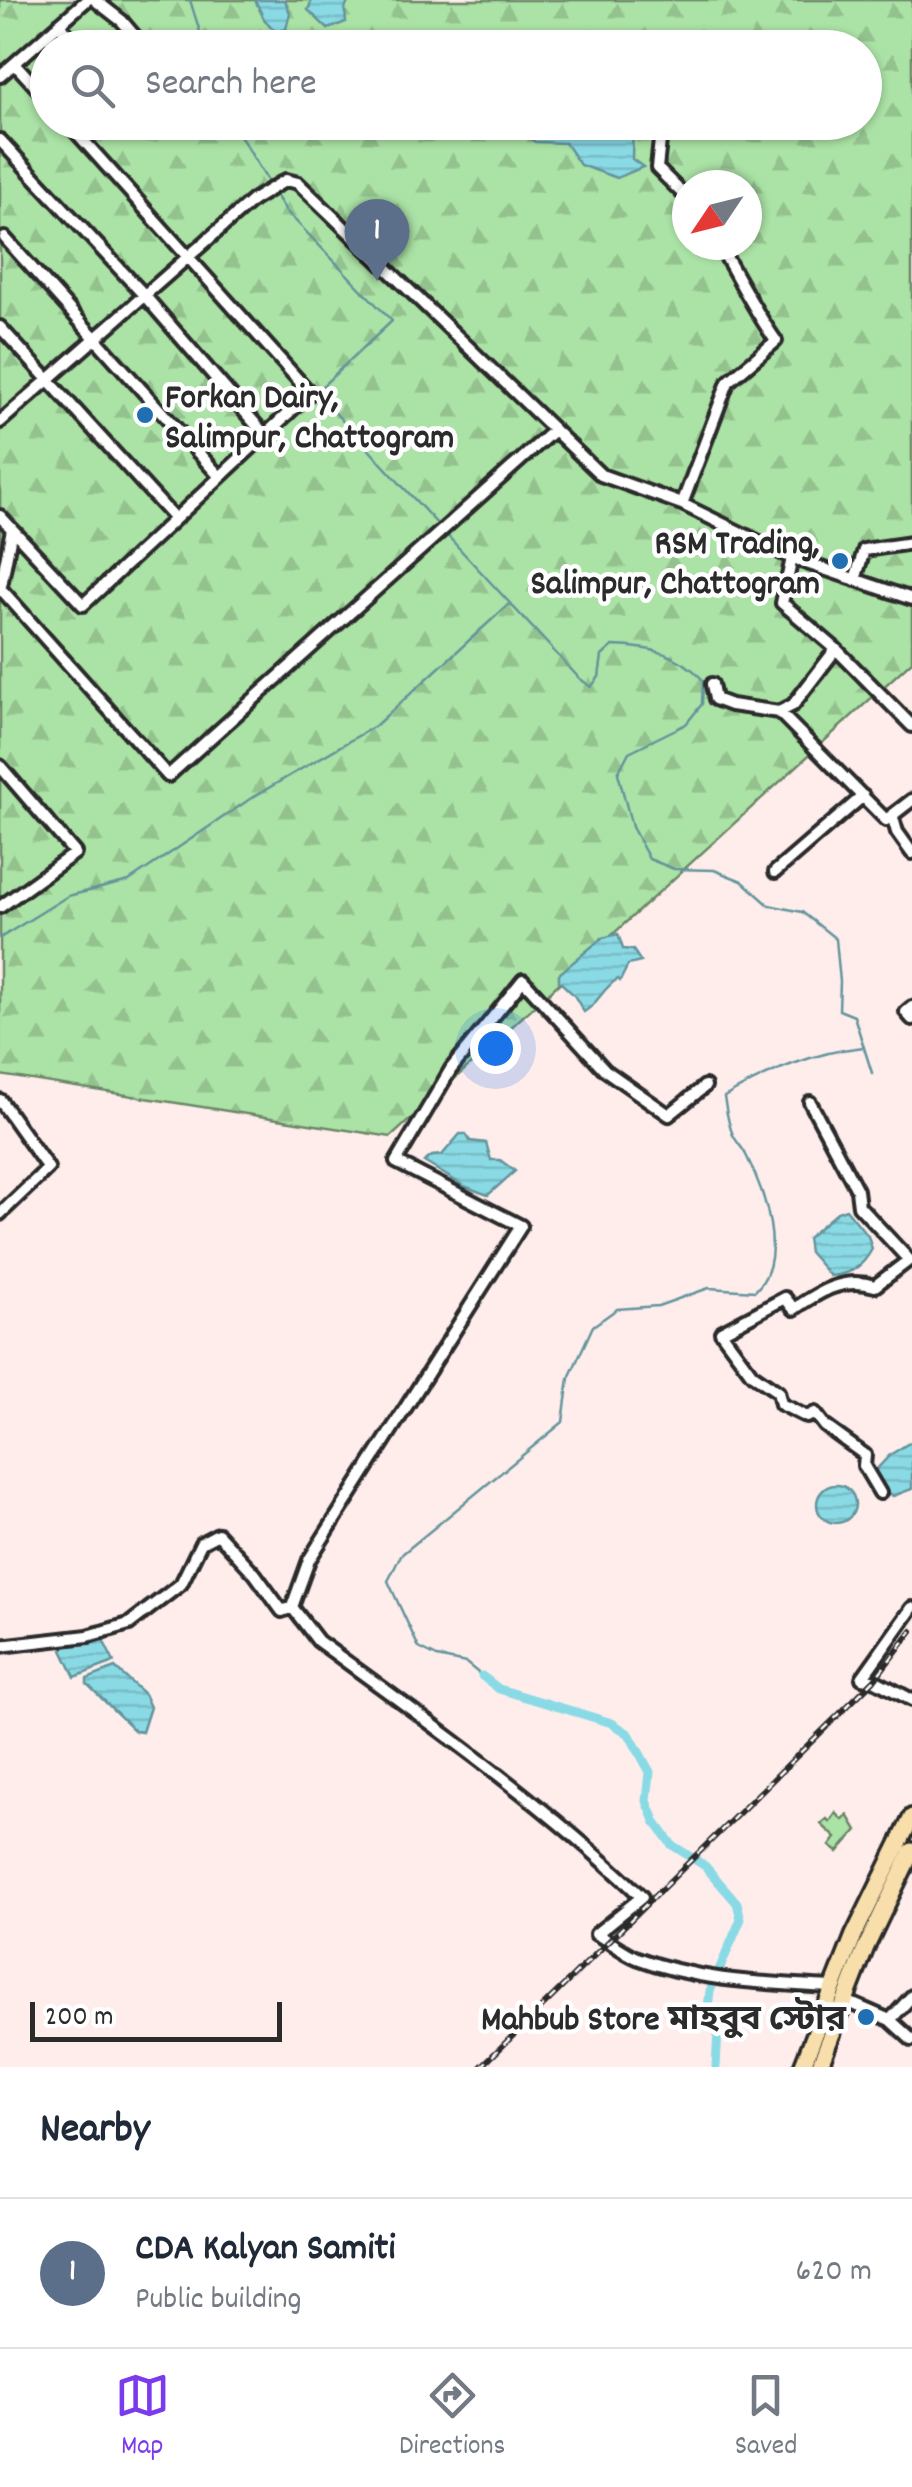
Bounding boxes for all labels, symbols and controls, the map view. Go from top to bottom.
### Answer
search box [30,30,882,140]
icon: search [65,58,120,113]
text: Search here [145,58,317,113]
north arrow [672,170,762,260]
pin: 1 [344,198,410,281]
place label: Forkan Dairy, Salimpur, Chattogram [165,375,454,465]
marker: Forkan Dairy, Salimpur, Chattogram [134,404,156,426]
place label: RSM Trading, Salimpur, Chattogram [531,521,820,611]
marker: RSM Trading, Salimpur, Chattogram [829,550,851,572]
your location [470,1023,521,1074]
scale bar [30,1997,282,2042]
place label: Mahbub Store মাহবুব স্টোর [481,1997,847,2047]
text: 200 m [45,1999,113,2039]
marker: Mahbub Store মাহবুব স্টোর [855,2006,877,2028]
text: Nearby [40,2102,150,2162]
text: CDA Kalyan Samiti [135,2223,395,2278]
text: 1 [69,2250,76,2296]
text: 620 m [796,2250,872,2296]
text: Public building [135,2278,302,2324]
tab: Map [115,2368,170,2468]
tab: Directions [399,2368,505,2468]
tab: Saved [735,2368,797,2468]

